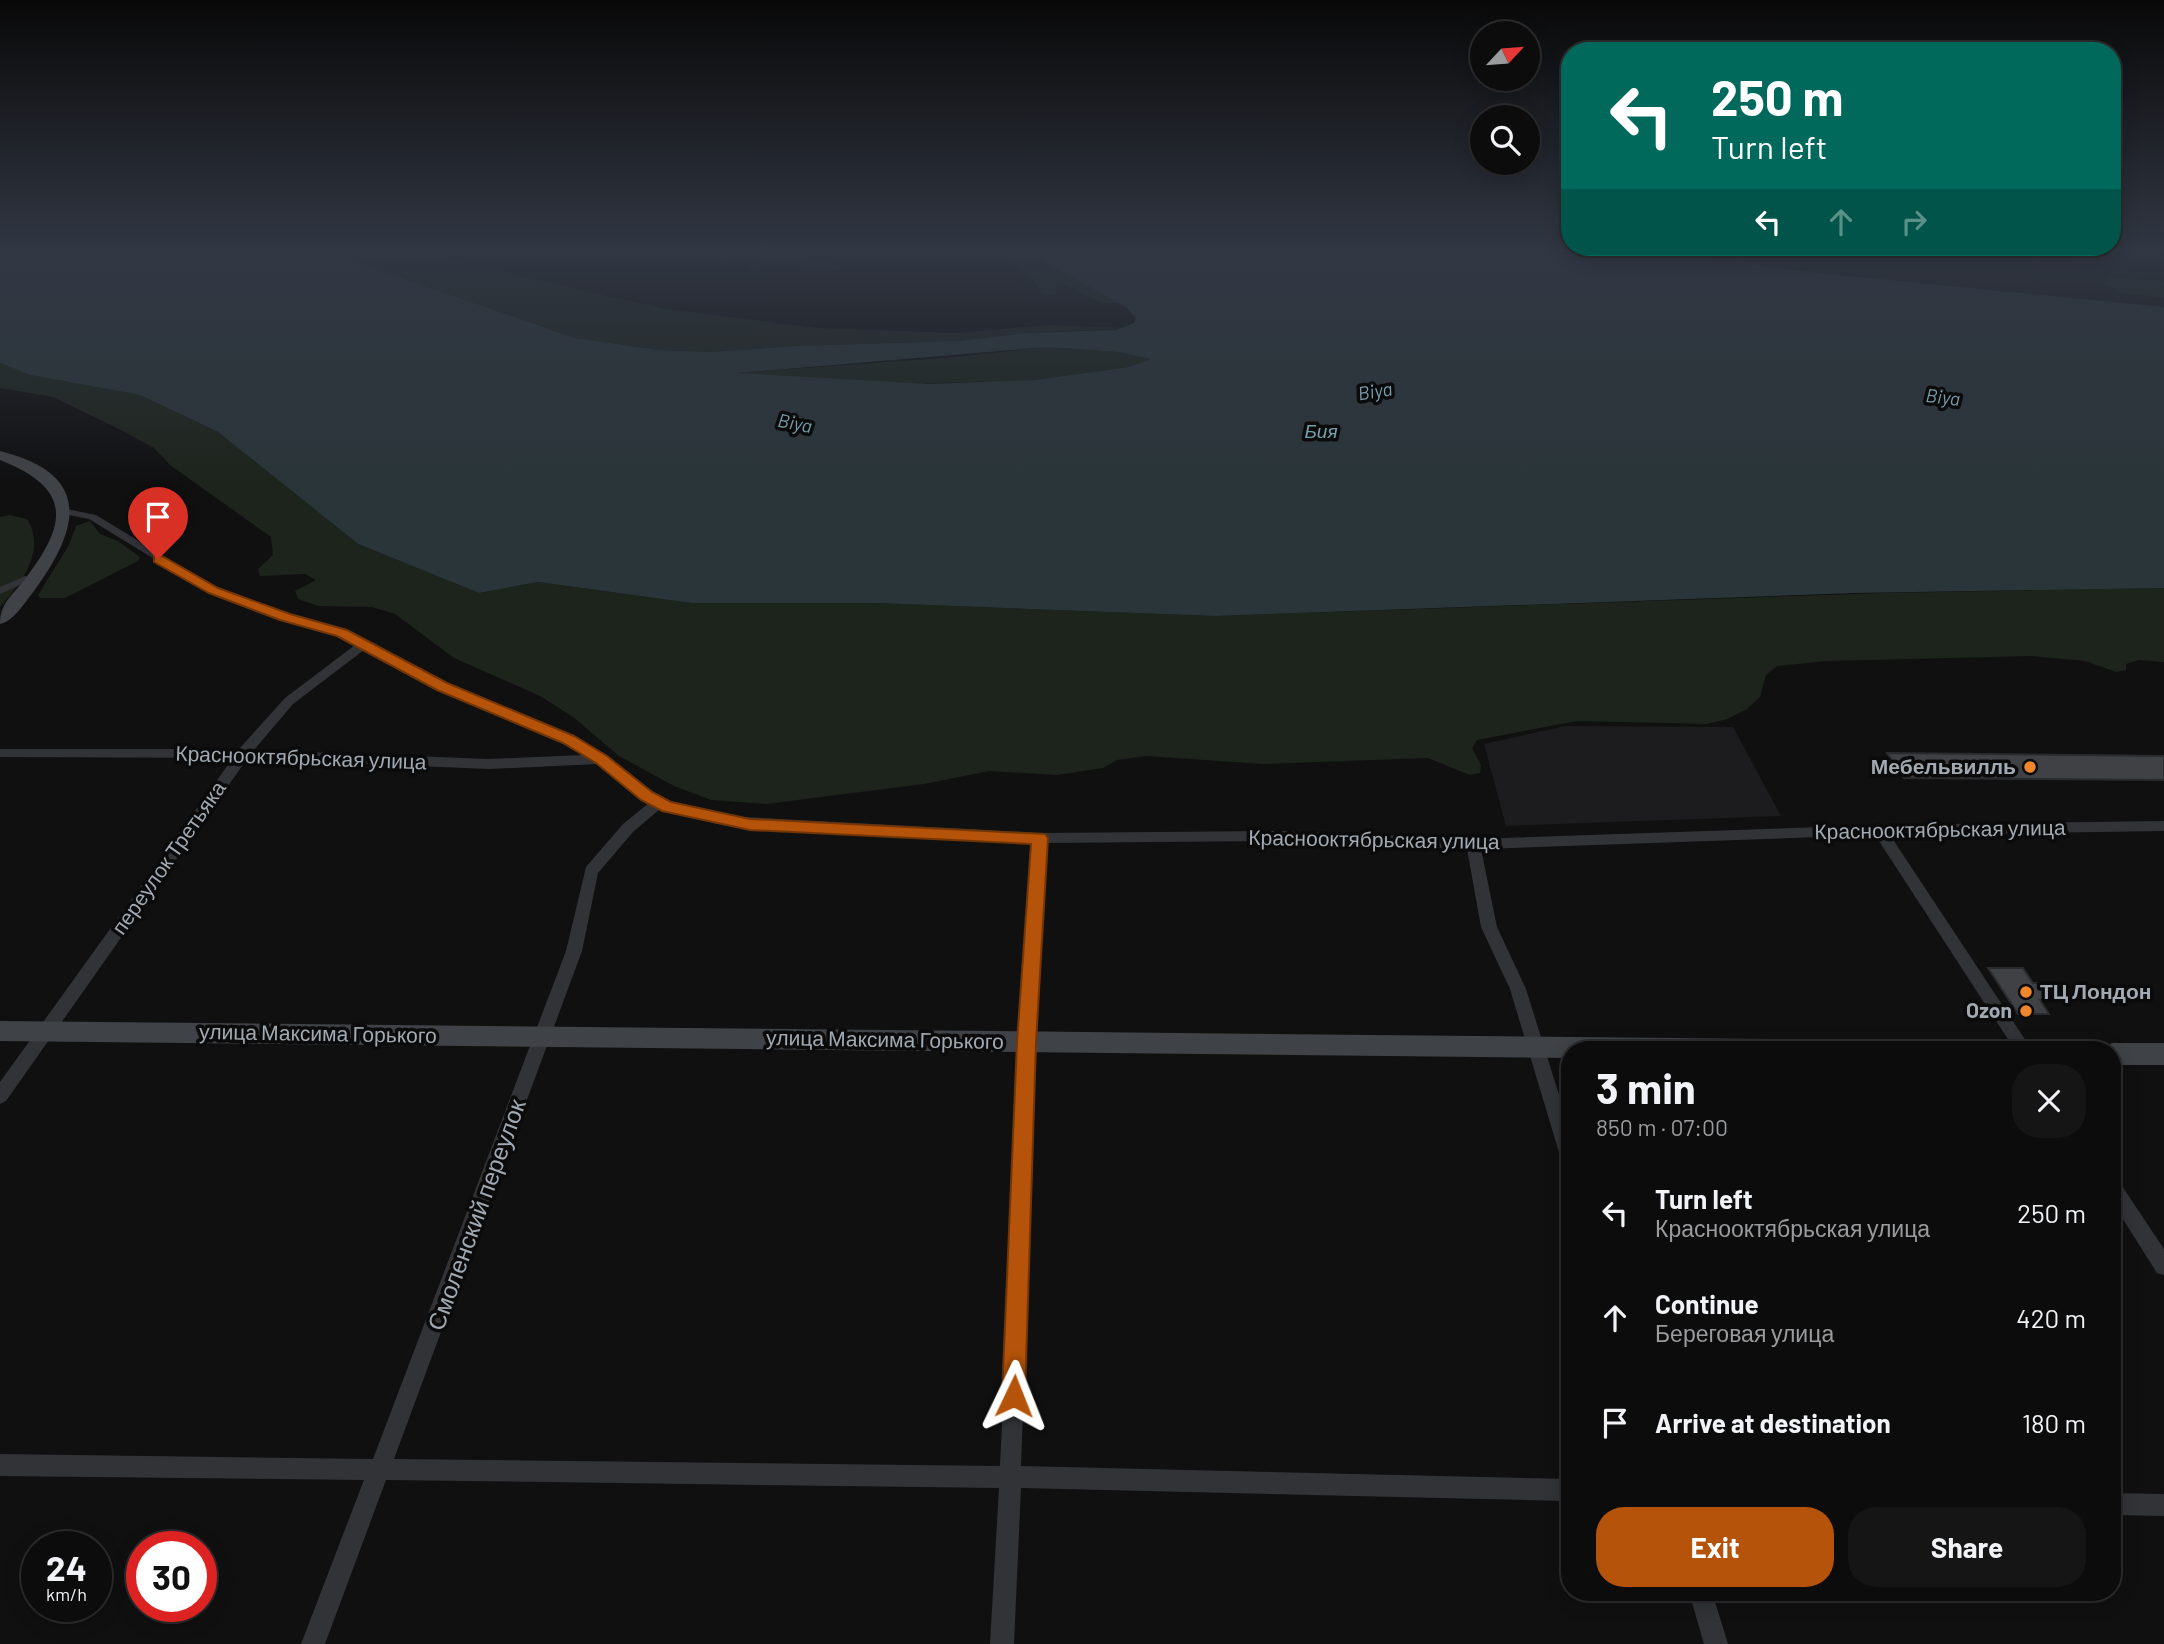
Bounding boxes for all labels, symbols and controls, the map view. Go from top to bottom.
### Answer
north arrow [1470,21,1540,91]
map controls [1470,21,1540,175]
text: 250 m [1711,67,1844,126]
icon: left [1596,70,1687,161]
button: search [1470,105,1540,175]
text: Turn left [1711,127,1828,165]
icon: left [1749,203,1787,241]
icon: ahead [1822,203,1860,241]
icon: right [1895,203,1933,241]
water label: Biya [1356,376,1394,405]
water label: Biya [1925,383,1962,410]
water label: Biya [776,408,814,437]
water label: Бия [1304,419,1338,442]
pin [128,487,188,559]
icon: arrive [139,498,177,536]
street label: Краснооктябрьская улица [175,740,427,773]
place label: Мебельвилль [1871,753,2016,778]
marker: Мебельвилль [2022,759,2038,775]
street label: переулок Третьяка [106,775,230,939]
street label: Краснооктябрьская улица [1814,814,2066,843]
street label: Краснооктябрьская улица [1248,824,1500,853]
place label: ТЦ Лондон [2040,978,2151,1003]
marker: ТЦ Лондон [2018,984,2034,1000]
place label: Ozon [1966,997,2012,1022]
marker: Ozon [2018,1003,2034,1019]
street label: улица Максима Горького [199,1018,437,1047]
street label: улица Максима Горького [766,1024,1004,1053]
text: 3 min [1596,1062,1696,1112]
button: close [2012,1064,2086,1138]
street label: Смоленский переулок [420,1095,531,1334]
text: 850 m · 07:00 [1596,1113,1728,1141]
text: Turn left [1655,1183,1753,1214]
icon: left [1596,1194,1634,1232]
text: 250 m [2017,1197,2086,1228]
text: Краснооктябрьская улица [1655,1214,1930,1242]
text: Continue [1655,1288,1759,1319]
icon: ahead [1596,1299,1634,1337]
text: 420 m [2016,1302,2086,1333]
text: Береговая улица [1655,1319,1834,1347]
position arrow [977,1359,1051,1433]
icon: arrive [1596,1404,1634,1442]
text: Arrive at destination [1655,1407,1891,1438]
text: 180 m [2022,1407,2086,1438]
button: Exit [1596,1507,1834,1587]
button: Share [1848,1507,2086,1587]
speed limit sign: 30 [126,1531,217,1622]
text: 24 [46,1546,87,1588]
text: km/h [46,1583,87,1605]

